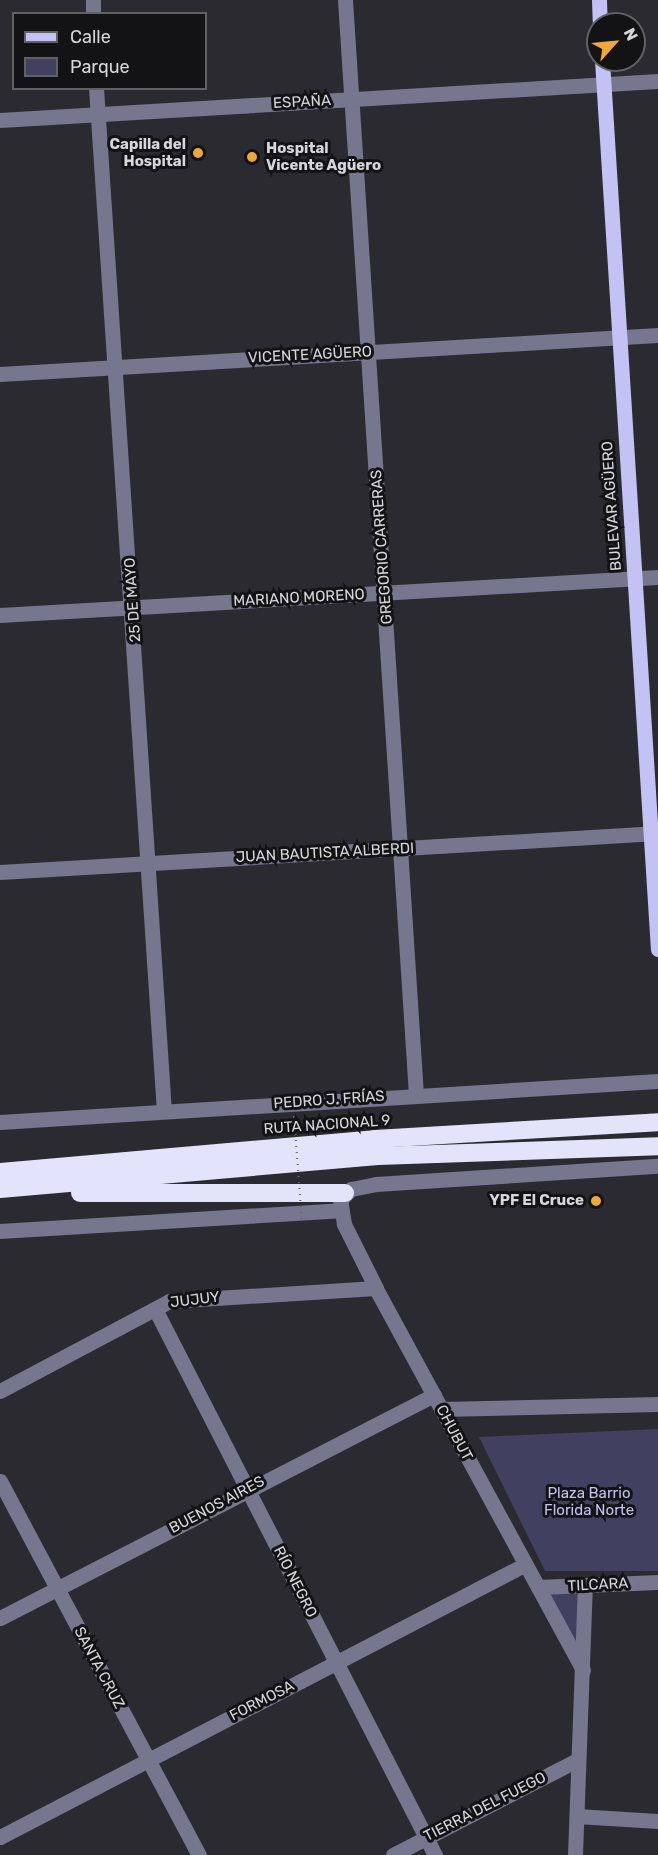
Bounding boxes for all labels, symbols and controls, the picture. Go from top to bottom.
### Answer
legend [12,12,207,90]
north arrow [586,12,646,72]
text: N [620,25,642,44]
text: Calle [70,26,111,48]
text: Parque [70,56,130,78]
street label: ESPAÑA [273,91,331,113]
place label: Capilla del Hospital [110,135,186,170]
place label: Hospital Vicente Agüero [266,139,382,174]
marker: Capilla del Hospital [191,146,205,160]
marker: Hospital Vicente Agüero [243,148,261,166]
street label: VICENTE AGÜERO [247,343,373,367]
street label: BULEVAR AGÜERO [598,440,626,572]
street label: GREGORIO CARRERAS [368,469,396,625]
street label: 25 DE MAYO [121,557,145,643]
street label: MARIANO MORENO [233,586,365,610]
street label: JUAN BAUTISTA ALBERDI [235,839,415,867]
street label: PEDRO J. FRÍAS [273,1087,385,1113]
street label: RUTA NACIONAL 9 [263,1112,391,1138]
place label: YPF El Cruce [489,1192,584,1210]
marker: YPF El Cruce [589,1194,603,1208]
street label: JUJUY [169,1288,221,1312]
street label: CHUBUT [432,1402,476,1464]
street label: BUENOS AIRES [166,1472,268,1538]
park label: Plaza Barrio Florida Norte [544,1484,634,1519]
street label: RÍO NEGRO [269,1543,321,1621]
street label: TILCARA [567,1574,629,1596]
street label: SANTA CRUZ [70,1624,128,1712]
street label: FORMOSA [227,1677,297,1725]
street label: TIERRA DEL FUEGO [421,1768,549,1846]

